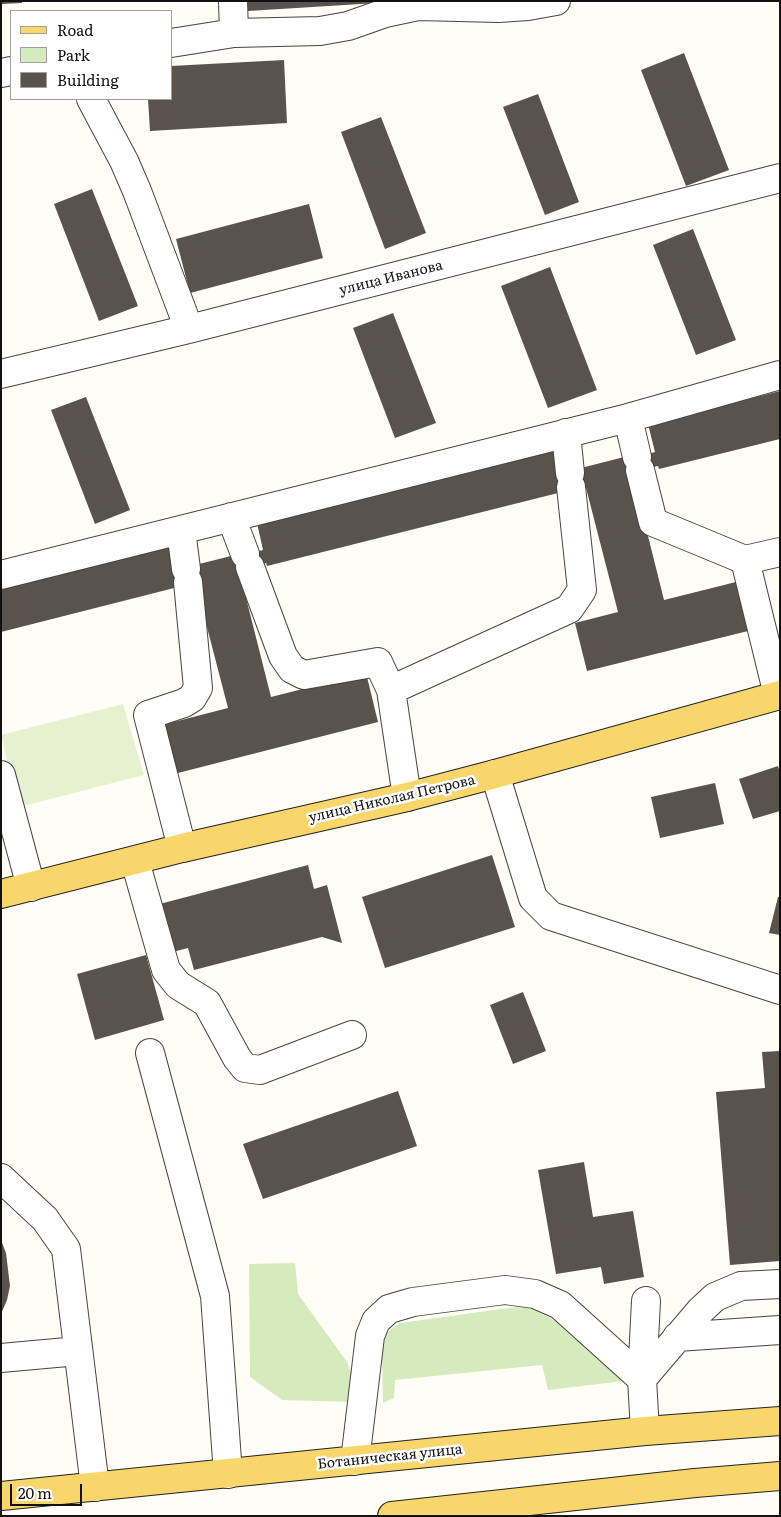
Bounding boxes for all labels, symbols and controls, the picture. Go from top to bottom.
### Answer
legend [10,10,172,100]
text: Road [57,18,93,41]
text: Park [57,43,90,66]
text: Building [57,68,119,91]
street label: улица Иванова [337,257,445,299]
street label: улица Николая Петрова [307,772,477,826]
street label: Ботаническая улица [317,1441,463,1473]
scale bar [12,1474,85,1506]
text: 20 m [18,1481,52,1504]

